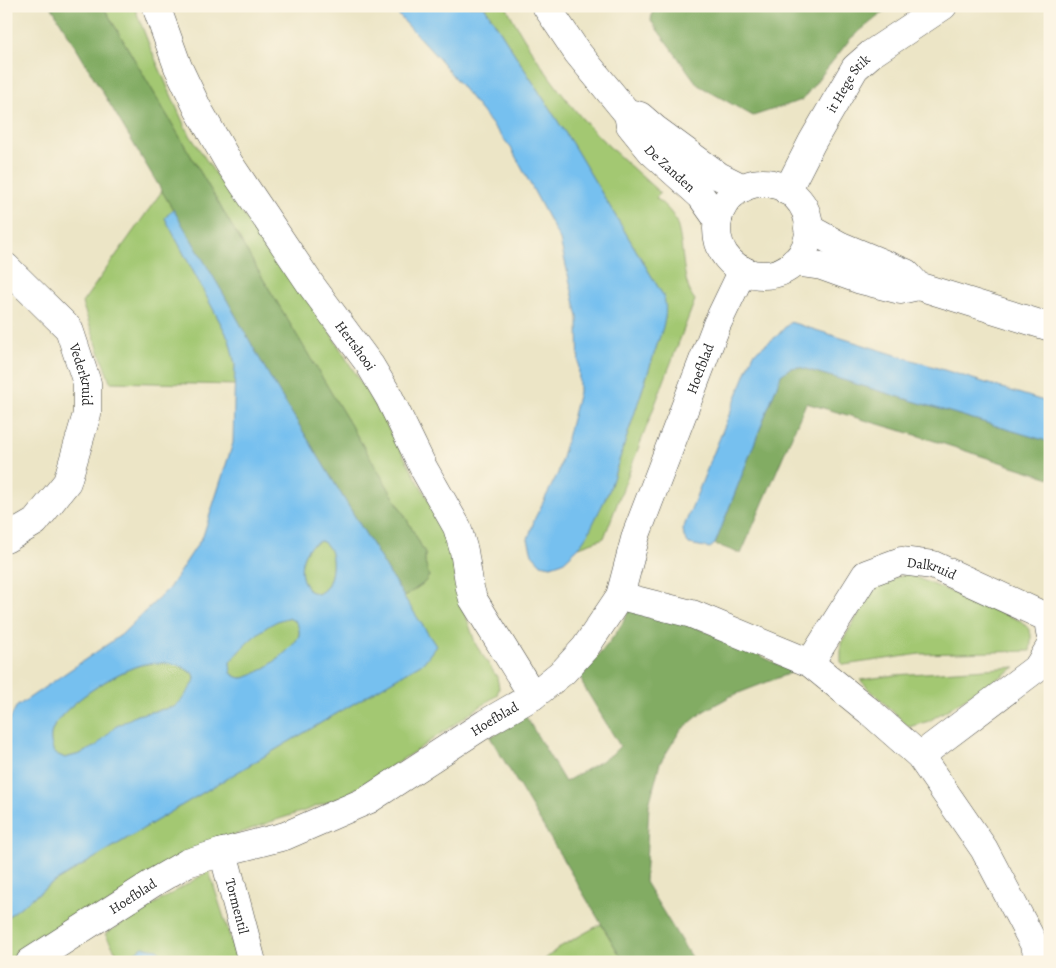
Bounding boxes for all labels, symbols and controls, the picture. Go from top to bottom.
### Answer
street label: it Hege Stik [822,50,874,116]
street label: De Zanden [640,141,700,197]
street label: Hertshooi [331,317,380,374]
street label: Vederkruid [64,340,96,406]
street label: Hoefblad [682,340,719,397]
street label: Dalkruid [906,553,960,585]
street label: Hoefblad [467,697,522,741]
street label: Hoefblad [106,874,161,919]
street label: Tormentil [220,876,253,937]

